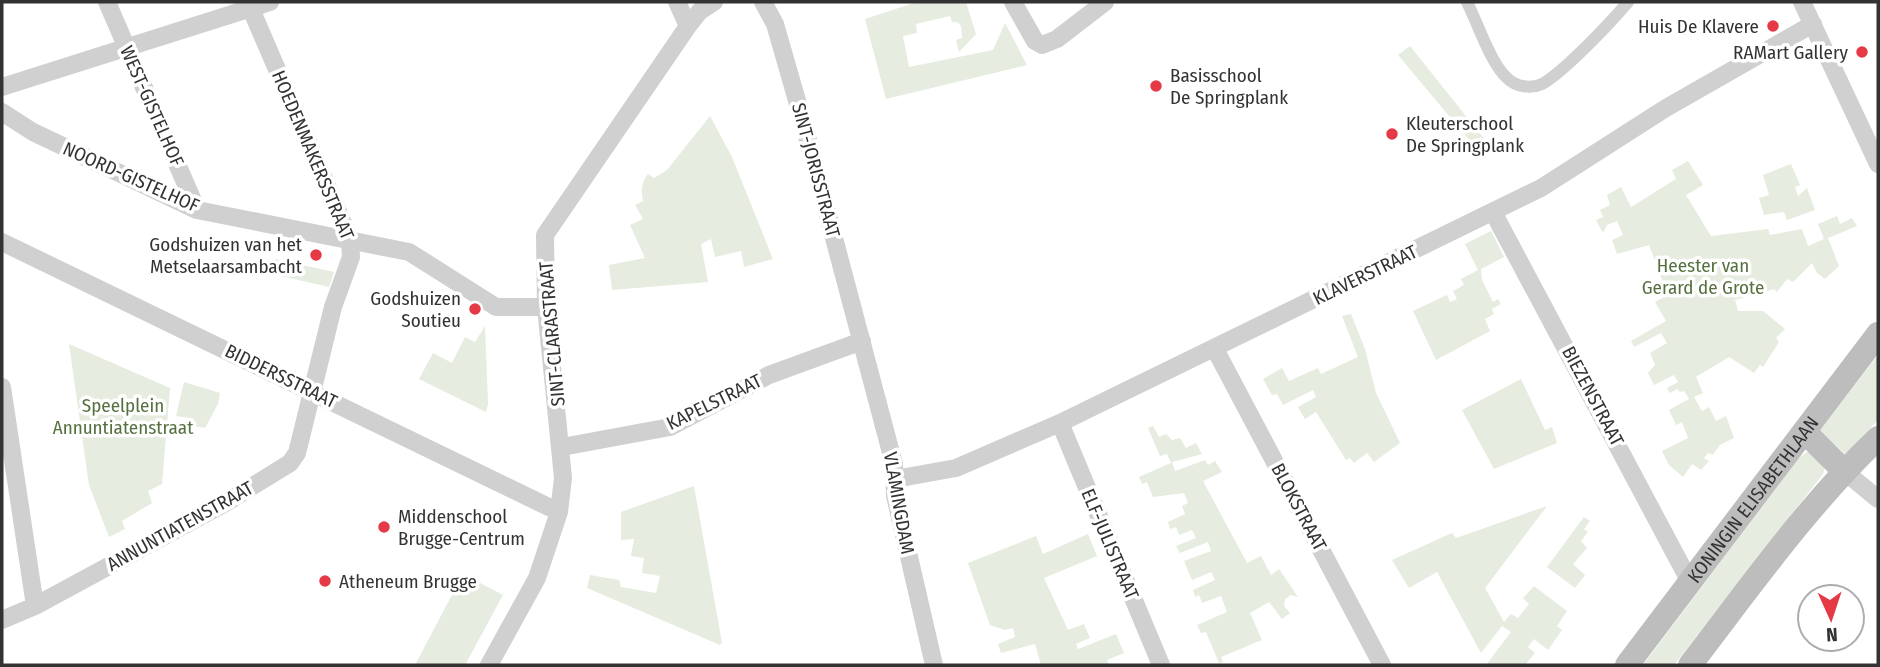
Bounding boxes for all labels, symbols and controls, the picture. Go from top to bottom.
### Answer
place label: Huis De Klavere [1638,15,1759,38]
marker: Huis De Klavere [1765,18,1781,34]
place label: RAMart Gallery [1733,41,1849,64]
street label: WEST-GISTELHOF [115,42,189,170]
marker: RAMart Gallery [1854,44,1870,60]
place label: Basisschool De Springplank [1170,64,1288,109]
street label: HOEDENMAKERSSTRAAT [267,67,359,243]
marker: Basisschool De Springplank [1148,78,1164,94]
street label: SINT-JORISSTRAAT [787,100,845,240]
place label: Kleuterschool De Springplank [1406,112,1524,157]
marker: Kleuterschool De Springplank [1384,126,1400,142]
street label: NOORD-GISTELHOF [59,137,203,217]
place label: Godshuizen van het Metselaarsambacht [149,233,303,278]
street label: KLAVERSTRAAT [1309,240,1421,310]
marker: Godshuizen van het Metselaarsambacht [308,247,324,263]
park label: Heester van Gerard de Grote [1642,254,1764,299]
street label: SINT-CLARASTRAAT [534,260,570,407]
place label: Godshuizen Soutieu [370,287,461,332]
marker: Godshuizen Soutieu [467,301,483,317]
street label: BIDDERSSTRAAT [221,339,341,413]
street label: BIEZENSTRAAT [1557,342,1629,450]
street label: KAPELSTRAAT [663,369,766,435]
park label: Speelplein Annuntiatenstraat [53,394,194,439]
street label: KONINGIN ELISABETHLAAN [1682,411,1823,587]
street label: VLAMINGDAM [879,450,919,556]
street label: BLOKSTRAAT [1266,459,1332,555]
street label: ANNUNTIATENSTRAAT [103,476,257,576]
street label: ELF-JULISTRAAT [1076,485,1144,603]
place label: Middenschool Brugge-Centrum [398,505,525,550]
marker: Middenschool Brugge-Centrum [376,519,392,535]
place label: Atheneum Brugge [339,570,477,593]
marker: Atheneum Brugge [317,573,333,589]
north arrow [1796,583,1866,653]
text: N [1826,623,1838,646]

